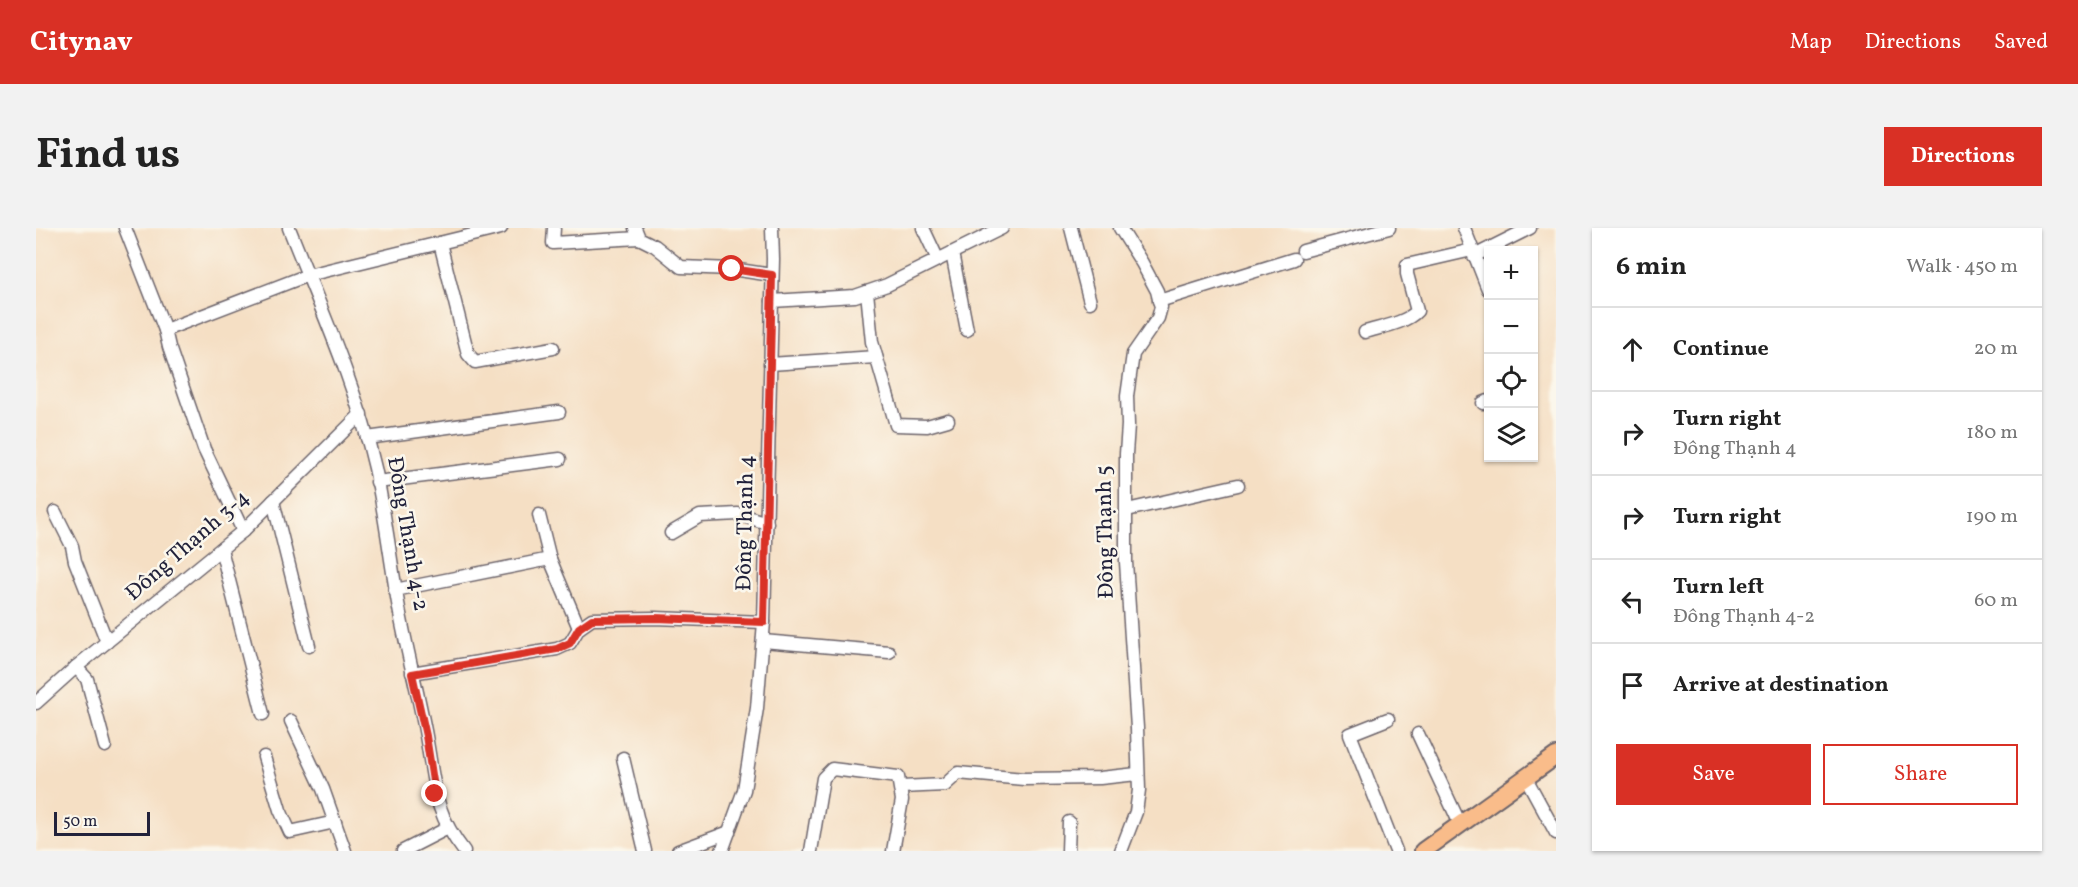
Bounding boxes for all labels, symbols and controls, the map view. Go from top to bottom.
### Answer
text: Citynav [30,23,133,62]
text: Map [1790,28,1832,57]
text: Directions [1865,28,1961,57]
text: Saved [1994,28,2048,57]
text: Find us [36,127,180,186]
button: Directions [1884,127,2042,186]
map controls [1484,246,1538,462]
button: + [1484,246,1538,300]
text: 6 min [1616,249,1687,285]
text: Walk · 450 m [1906,253,2018,281]
route start [718,255,744,281]
button: − [1484,300,1538,354]
icon: ahead [1616,333,1649,366]
text: Continue [1673,334,1769,365]
text: 20 m [1974,335,2018,363]
button: locate [1484,354,1538,408]
text: Turn right [1673,404,1781,435]
button: layers [1484,408,1538,462]
icon: right [1616,417,1649,450]
text: 180 m [1966,419,2018,447]
text: Đông Thạnh 4 [1673,435,1797,463]
street label: Đông Thạnh 4-2 [378,454,436,614]
street label: Đông Thạnh 4 [729,455,763,591]
street label: Đông Thạnh 5 [1089,465,1123,599]
street label: Đông Thạnh 3-4 [119,483,257,609]
icon: right [1616,501,1649,534]
text: Turn right [1673,502,1781,533]
text: 190 m [1966,503,2018,531]
text: Turn left [1673,572,1764,603]
icon: left [1616,585,1649,618]
text: 60 m [1974,587,2018,615]
text: Đông Thạnh 4-2 [1673,603,1815,631]
icon: arrive [1616,669,1649,702]
text: Arrive at destination [1673,670,1889,701]
button: Save [1616,744,1811,805]
button: Share [1823,744,2018,805]
route end [421,780,447,806]
scale bar [54,809,150,836]
text: 50 m [63,811,97,833]

